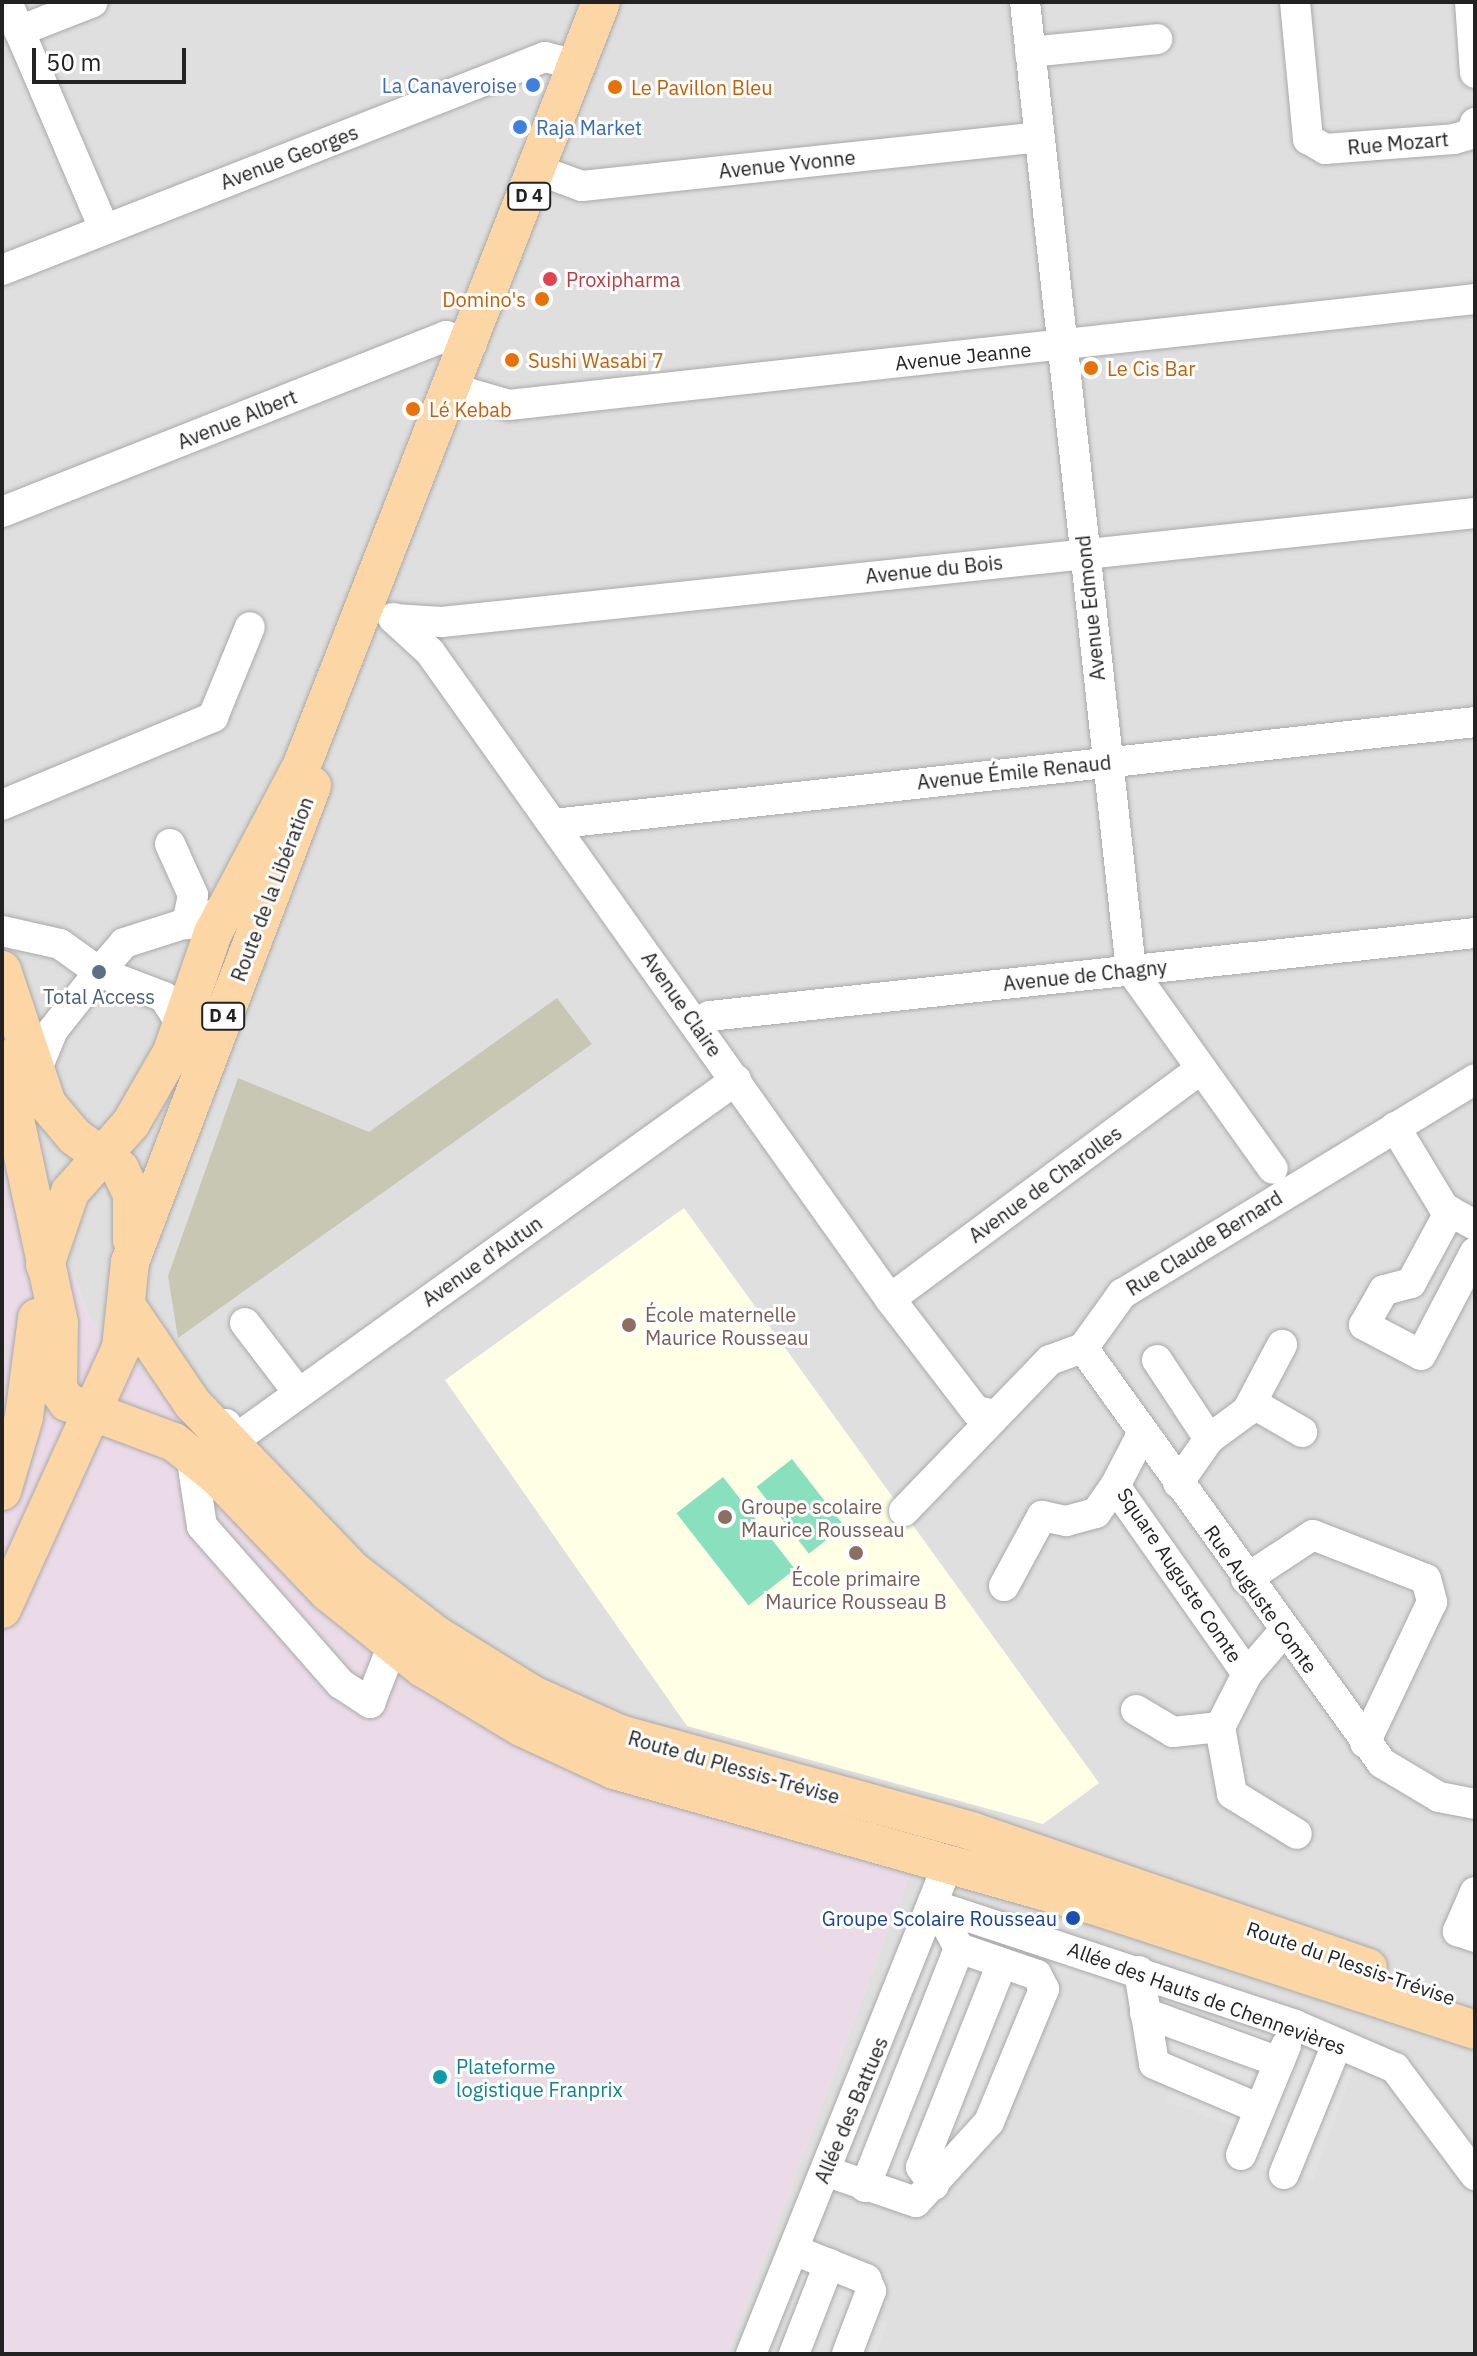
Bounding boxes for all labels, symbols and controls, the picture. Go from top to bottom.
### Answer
scale bar [36,32,190,82]
text: 50 m [46,46,101,78]
place label: La Canaveroise [382,73,517,97]
place label: Le Pavillon Bleu [631,75,773,99]
marker: La Canaveroise [524,76,542,94]
marker: Le Pavillon Bleu [606,78,624,96]
place label: Raja Market [536,115,642,139]
marker: Raja Market [511,118,529,136]
street label: Avenue Georges [217,120,361,194]
street label: Rue Mozart [1346,127,1450,159]
street label: Avenue Yvonne [717,145,857,183]
road number: D 4 [507,182,551,210]
place label: Proxipharma [566,267,680,291]
marker: Proxipharma [541,270,559,288]
place label: Domino's [442,287,526,311]
marker: Domino's [533,290,551,308]
street label: Avenue Jeanne [894,337,1032,375]
place label: Sushi Wasabi 7 [528,348,664,372]
marker: Sushi Wasabi 7 [503,351,521,369]
place label: Le Cis Bar [1107,356,1195,380]
marker: Le Cis Bar [1082,359,1100,377]
street label: Avenue Albert [174,384,300,454]
place label: Lé Kebab [429,397,512,421]
marker: Lé Kebab [404,400,422,418]
street label: Avenue Edmond [1070,534,1110,682]
street label: Avenue du Bois [864,550,1004,588]
street label: Avenue Émile Renaud [916,750,1112,794]
street label: Route de la Libération [226,793,318,985]
street label: Avenue Claire [637,947,727,1061]
street label: Avenue de Chagny [1002,954,1168,996]
marker: Total Access [90,963,108,981]
place label: Total Access [43,984,155,1008]
road number: D 4 [201,1002,245,1030]
street label: Avenue de Charolles [964,1120,1126,1248]
street label: Rue Claude Bernard [1122,1185,1286,1301]
street label: Avenue d'Autun [417,1211,547,1311]
place label: École maternelle Maurice Rousseau [645,1302,809,1349]
marker: École maternelle Maurice Rousseau [620,1316,638,1334]
street label: Square Auguste Comte [1113,1483,1247,1667]
place label: Groupe scolaire Maurice Rousseau [741,1494,905,1541]
marker: Groupe scolaire Maurice Rousseau [716,1508,734,1526]
street label: Rue Auguste Comte [1199,1520,1323,1678]
marker: École primaire Maurice Rousseau B [847,1544,865,1562]
place label: École primaire Maurice Rousseau B [765,1566,947,1613]
street label: Route du Plessis-Trévise [625,1725,843,1809]
place label: Groupe Scolaire Rousseau [822,1906,1057,1930]
marker: Groupe Scolaire Rousseau [1064,1909,1082,1927]
street label: Route du Plessis-Trévise [1244,1916,1458,2010]
street label: Allée des Hauts de Chennevières [1065,1936,1349,2060]
street label: Allée des Battues [809,2033,893,2187]
place label: Plateforme logistique Franprix [456,2054,623,2101]
marker: Plateforme logistique Franprix [431,2068,449,2086]

